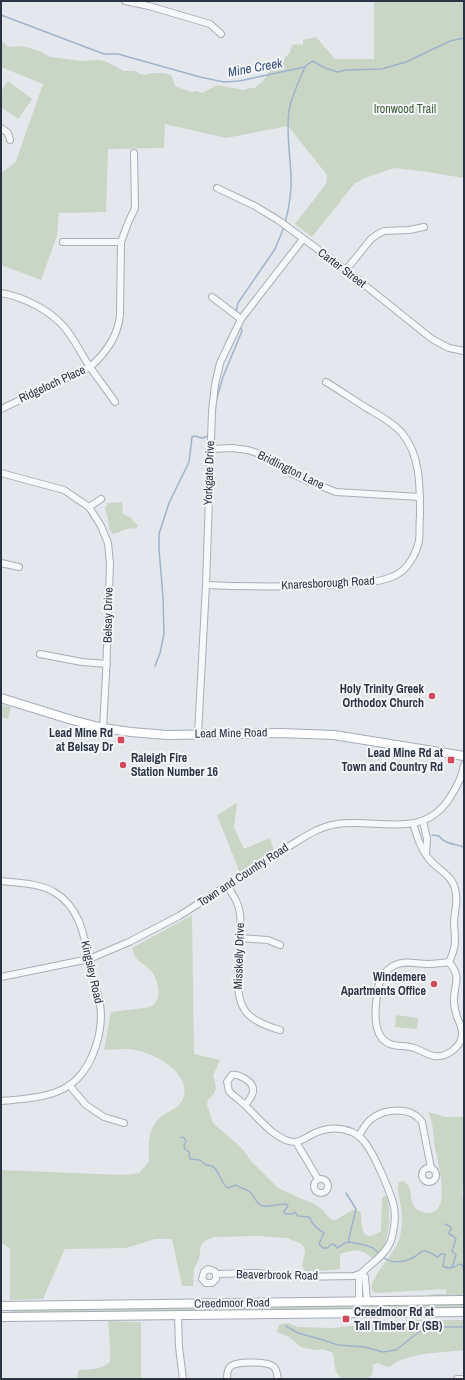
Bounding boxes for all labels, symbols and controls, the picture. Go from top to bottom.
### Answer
water label: Mine Creek [226,54,284,81]
park label: Ironwood Trail [374,101,436,117]
street label: Carter Street [315,245,370,291]
street label: Ridgeloch Place [16,362,88,406]
street label: Yorkgate Drive [200,440,218,506]
street label: Bridlington Lane [255,447,327,493]
street label: Knaresborough Road [281,573,375,593]
street label: Belsay Drive [100,587,116,643]
place label: Holy Trinity Greek Orthodox Church [340,681,425,711]
marker: Holy Trinity Greek Orthodox Church [427,691,437,701]
street label: Lead Mine Road [194,724,268,742]
place label: Lead Mine Rd at Belsay Dr [49,725,113,755]
marker: Lead Mine Rd at Belsay Dr [116,735,126,745]
place label: Lead Mine Rd at Town and Country Rd [341,745,444,775]
place label: Raleigh Fire Station Number 16 [131,750,218,780]
marker: Lead Mine Rd at Town and Country Rd [446,755,456,765]
marker: Raleigh Fire Station Number 16 [118,760,128,770]
street label: Town and Country Road [194,840,292,910]
street label: Misskelly Drive [230,922,248,990]
street label: Kingsley Road [77,939,107,1005]
place label: Windemere Apartments Office [341,969,427,999]
marker: Windemere Apartments Office [429,979,439,989]
street label: Beaverbrook Road [236,1266,318,1284]
street label: Creedmoor Road [194,1294,270,1312]
place label: Creedmoor Rd at Tall Timber Dr (SB) [354,1304,442,1334]
marker: Creedmoor Rd at Tall Timber Dr (SB) [341,1314,351,1324]

